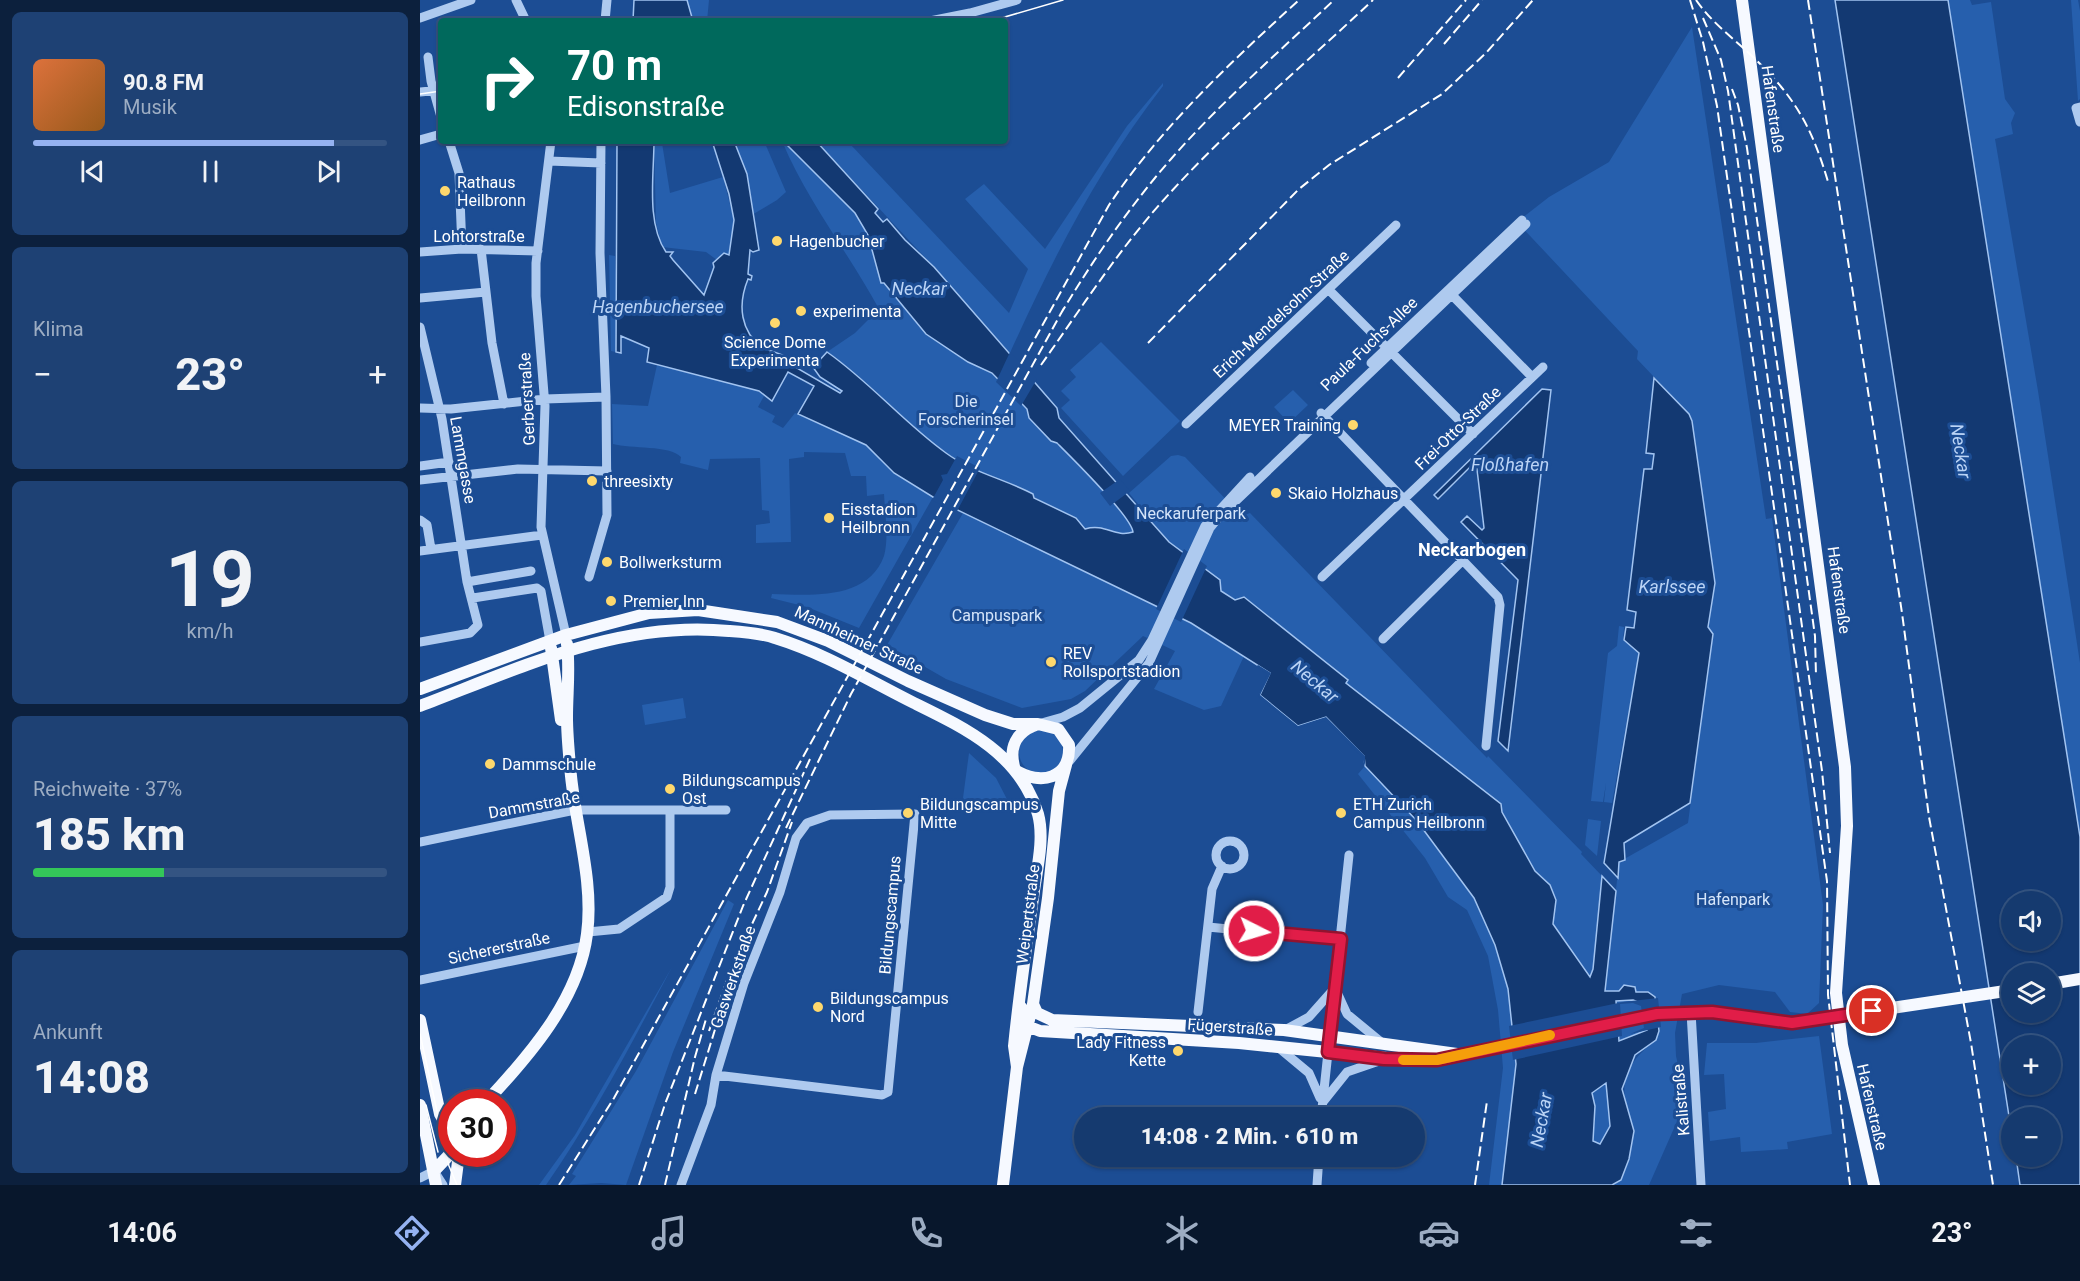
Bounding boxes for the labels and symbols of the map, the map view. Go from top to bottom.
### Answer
street label: Hafenstraße [1757,64,1789,154]
place label: Rathaus Heilbronn [457,173,526,210]
marker: Rathaus Heilbronn [438,184,452,198]
street label: Lohtorstraße [433,227,525,246]
place label: Hagenbucher [789,232,885,251]
marker: Hagenbucher [770,234,784,248]
street label: Erich-Mendelsohn-Straße [1209,246,1353,382]
water label: Neckar [891,278,948,299]
street label: Paula-Fuchs-Allee [1317,293,1421,395]
water label: Hagenbuchersee [592,296,724,317]
place label: experimenta [813,302,902,321]
marker: experimenta [794,304,808,318]
marker: Science Dome Experimenta [768,316,782,330]
place label: Science Dome Experimenta [724,333,826,370]
street label: Gerberstraße [515,352,539,446]
street label: Frei-Otto-Straße [1411,382,1505,474]
park label: Die Forscherinsel [918,392,1014,429]
street label: Lammgasse [446,415,480,505]
place label: MEYER Training [1229,416,1341,435]
marker: MEYER Training [1346,418,1360,432]
water label: Neckar [1946,422,1976,481]
water label: Floßhafen [1471,454,1549,475]
place label: threesixty [604,472,674,491]
marker: threesixty [585,474,599,488]
place label: Skaio Holzhaus [1288,484,1398,503]
marker: Skaio Holzhaus [1269,486,1283,500]
place label: Eisstadion Heilbronn [841,500,915,537]
park label: Neckaruferpark [1136,504,1247,523]
marker: Eisstadion Heilbronn [822,511,836,525]
district label: Neckarbogen [1418,539,1526,560]
street label: Hafenstraße [1823,545,1855,635]
place label: Bollwerksturm [619,553,722,572]
marker: Bollwerksturm [600,555,614,569]
water label: Karlssee [1638,576,1706,597]
place label: Premier Inn [623,592,705,611]
marker: Premier Inn [604,594,618,608]
street label: Mannheimer Straße [792,602,926,678]
park label: Campuspark [952,606,1043,625]
place label: REV Rollsportstadion [1063,644,1180,681]
marker: REV Rollsportstadion [1044,655,1058,669]
water label: Neckar [1287,655,1344,707]
place label: Dammschule [502,755,596,774]
marker: Dammschule [483,757,497,771]
place label: Bildungscampus Ost [682,771,801,808]
marker: Bildungscampus Ost [663,782,677,796]
street label: Dammstraße [487,788,581,822]
place label: Bildungscampus Mitte [920,795,1039,832]
place label: ETH Zurich Campus Heilbronn [1353,795,1485,832]
marker: Bildungscampus Mitte [901,806,915,820]
marker: ETH Zurich Campus Heilbronn [1334,806,1348,820]
street label: Bildungscampus [875,855,905,975]
street label: Weipertstraße [1012,863,1044,965]
park label: Hafenpark [1696,890,1771,909]
position arrow [1222,899,1286,963]
street label: Gaswerkstraße [707,923,759,1031]
street label: Sichererstraße [446,928,552,968]
pin [1846,985,1897,1036]
place label: Bildungscampus Nord [830,989,949,1026]
marker: Bildungscampus Nord [811,1000,825,1014]
street label: Fügerstraße [1187,1015,1273,1039]
place label: Lady Fitness Kette [1076,1033,1166,1070]
marker: Lady Fitness Kette [1171,1044,1185,1058]
street label: Hafenstraße [1853,1062,1891,1152]
street label: Kalistraße [1668,1063,1694,1137]
speed limit sign: 30 [438,1089,516,1167]
water label: Neckar [1526,1090,1556,1149]

